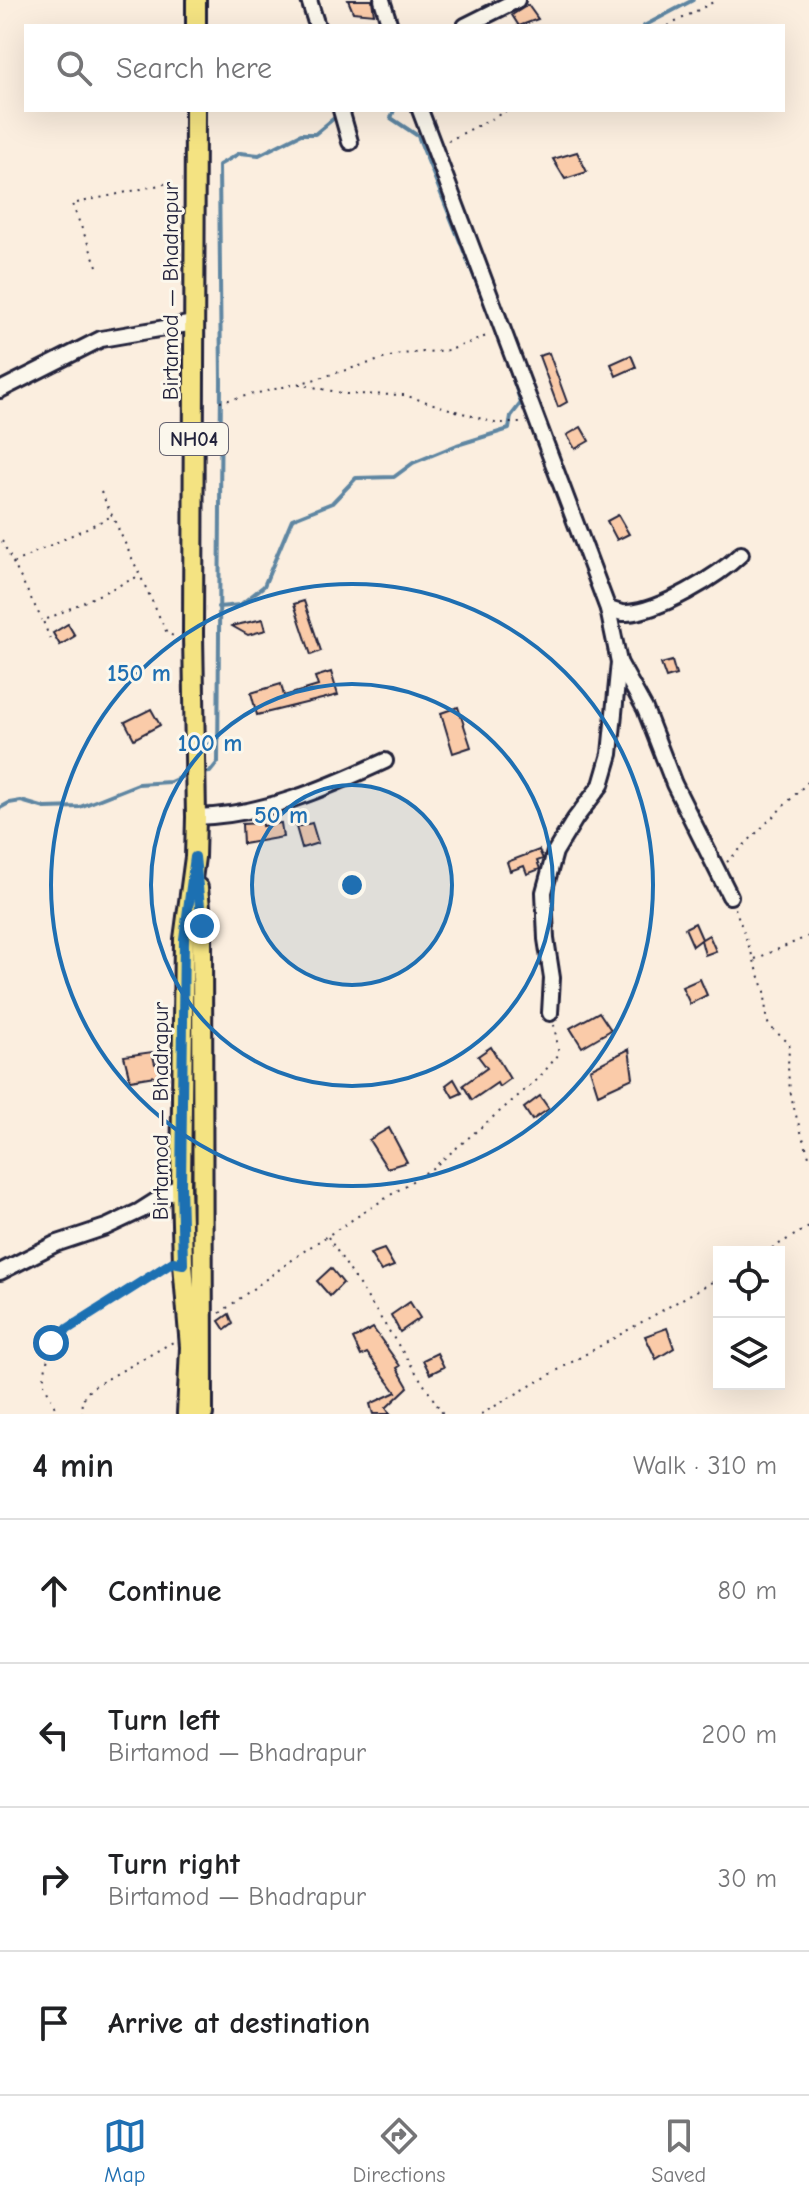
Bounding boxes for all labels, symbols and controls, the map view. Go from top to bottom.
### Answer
search box [24,24,785,112]
icon: search [52,46,96,90]
text: Search here [116,51,272,86]
street label: Birtamod — Bhadrapur [158,182,184,400]
road number: NH04 [160,423,228,455]
text: 150 m [107,659,171,687]
text: 100 m [178,729,242,757]
text: 50 m [254,801,308,829]
centre of rings [338,871,366,899]
route end [184,908,220,944]
street label: Birtamod — Bhadrapur [148,1002,174,1220]
map controls [713,1246,785,1390]
button: locate [713,1246,785,1318]
button: layers [713,1318,785,1390]
route start [33,1325,69,1361]
text: 4 min [32,1446,114,1486]
text: Walk · 310 m [633,1451,777,1481]
icon: ahead [32,1569,76,1613]
text: Continue [108,1574,222,1609]
text: 80 m [718,1576,777,1606]
text: Turn left [108,1703,220,1738]
icon: left [32,1713,76,1757]
text: 200 m [702,1720,777,1750]
text: Birtamod — Bhadrapur [108,1738,366,1768]
text: Turn right [108,1847,240,1882]
icon: right [32,1857,76,1901]
text: 30 m [718,1864,777,1894]
text: Birtamod — Bhadrapur [108,1882,366,1912]
icon: arrive [32,2001,76,2045]
text: Arrive at destination [108,2006,370,2041]
tab: Map [103,2114,147,2188]
tab: Directions [353,2114,446,2188]
tab: Saved [651,2114,706,2188]

